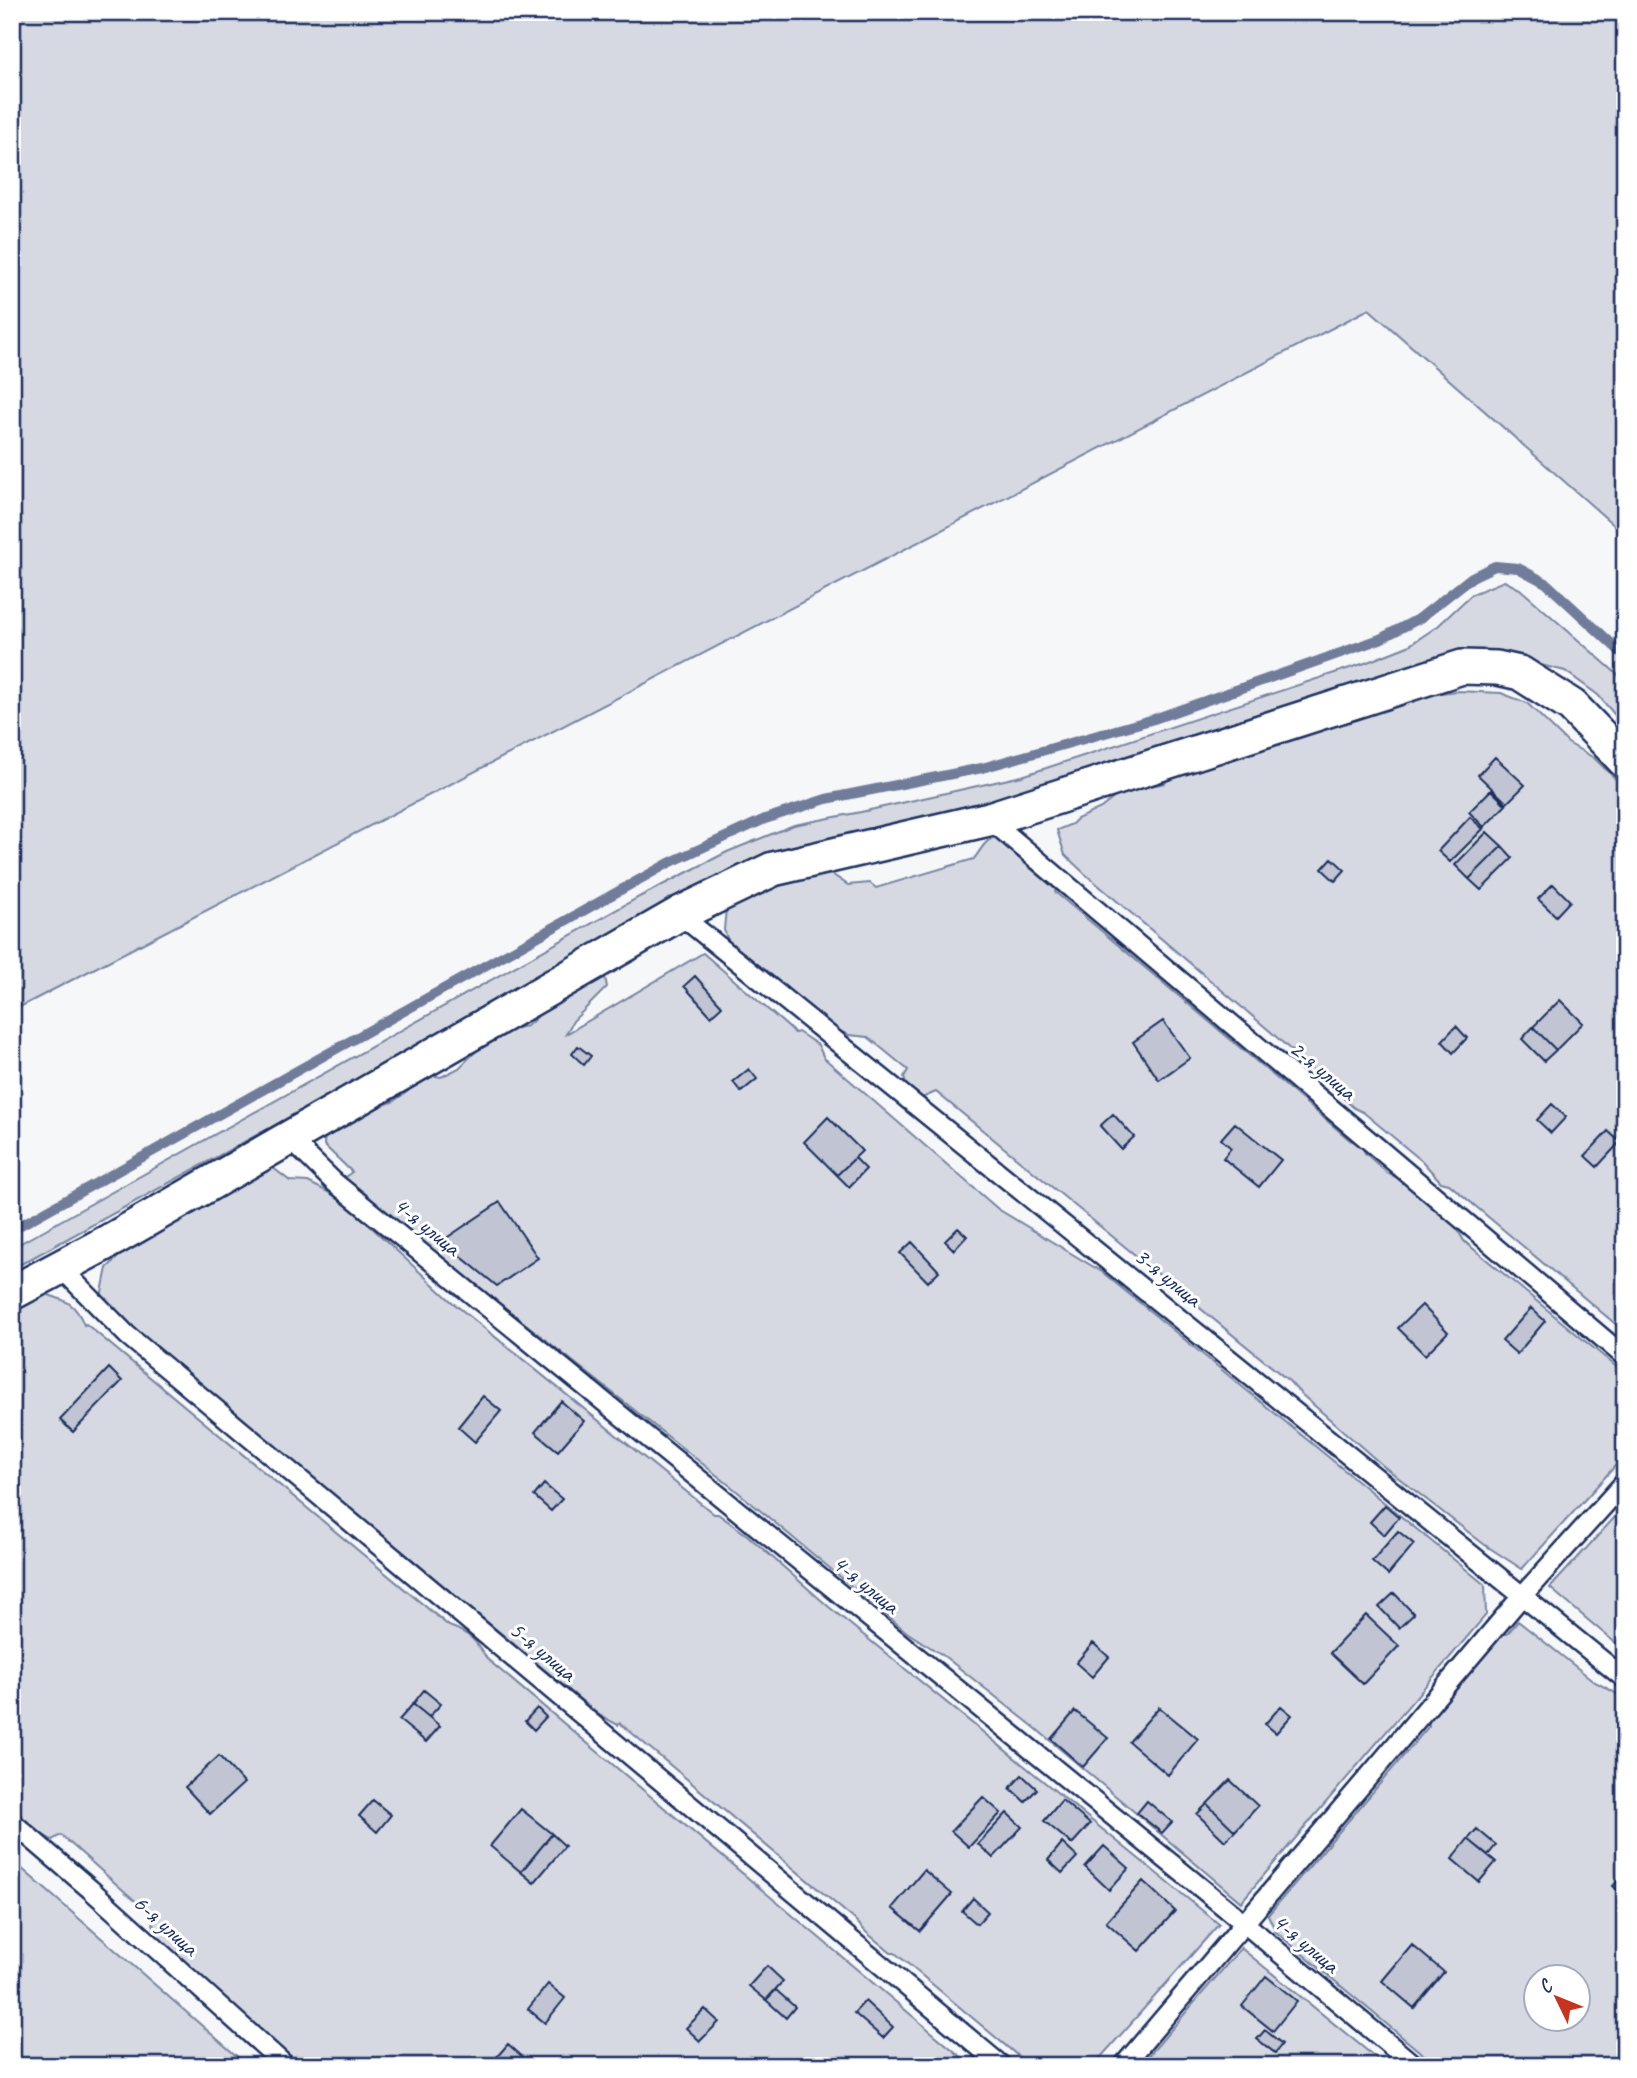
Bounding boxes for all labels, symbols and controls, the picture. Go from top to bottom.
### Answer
street label: 2-я улица [1283,1033,1364,1108]
street label: 4-я улица [387,1190,468,1263]
street label: 3-я улица [1128,1241,1209,1314]
street label: 4-я улица [826,1548,907,1621]
street label: 5-я улица [503,1614,584,1689]
street label: 6-я улица [127,1888,206,1963]
street label: 4-я улица [1266,1906,1347,1981]
north arrow [1522,1962,1592,2032]
text: С [1533,1974,1559,1999]

